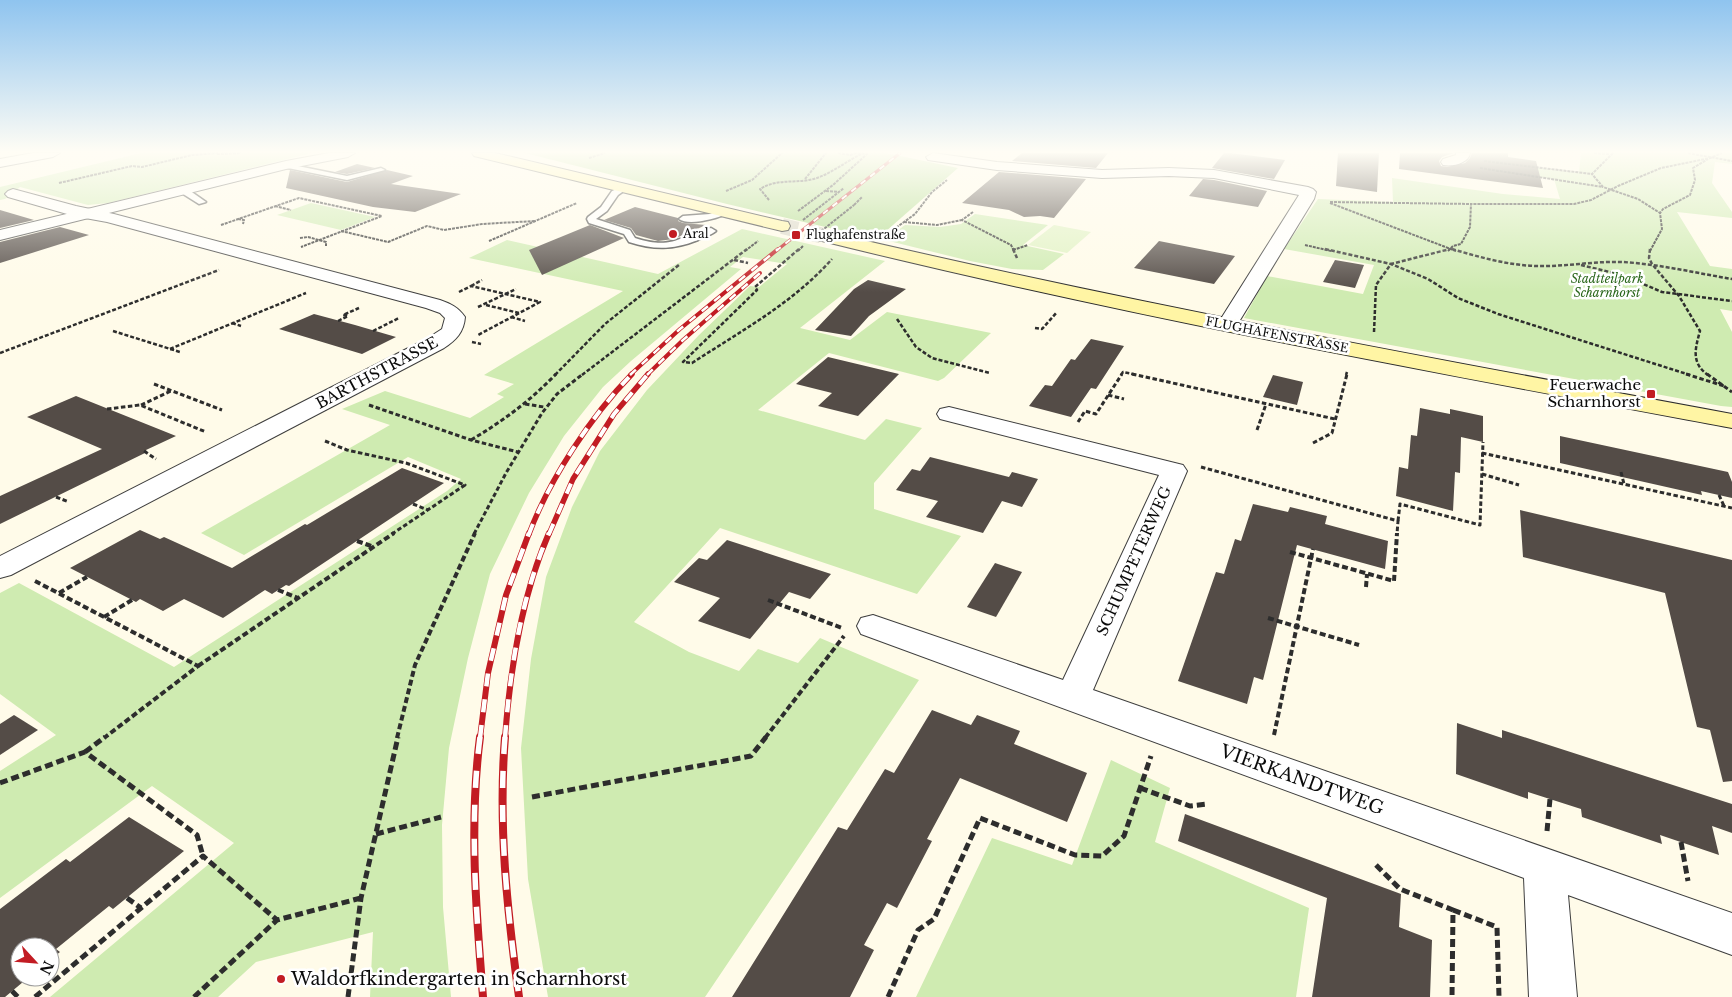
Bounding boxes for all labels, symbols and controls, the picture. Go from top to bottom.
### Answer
place label: Aral [682,226,709,241]
place label: Flughafenstraße [806,227,906,242]
marker: Aral [667,228,679,240]
marker: Flughafenstraße [790,229,802,241]
park label: Stadtteilpark Scharnhorst [1571,271,1643,300]
street label: FLUGHAFENSTRASSE [1204,313,1350,356]
street label: BARTHSTRASSE [312,332,441,413]
place label: Feuerwache Scharnhorst [1547,375,1641,411]
marker: Feuerwache Scharnhorst [1645,388,1657,400]
street label: SCHUMPETERWEG [1092,483,1175,639]
street label: VIERKANDTWEG [1216,740,1387,820]
north arrow [10,937,60,987]
text: N [36,958,58,978]
place label: Waldorfkindergarten in Scharnhorst [290,968,627,990]
marker: Waldorfkindergarten in Scharnhorst [275,973,287,985]

